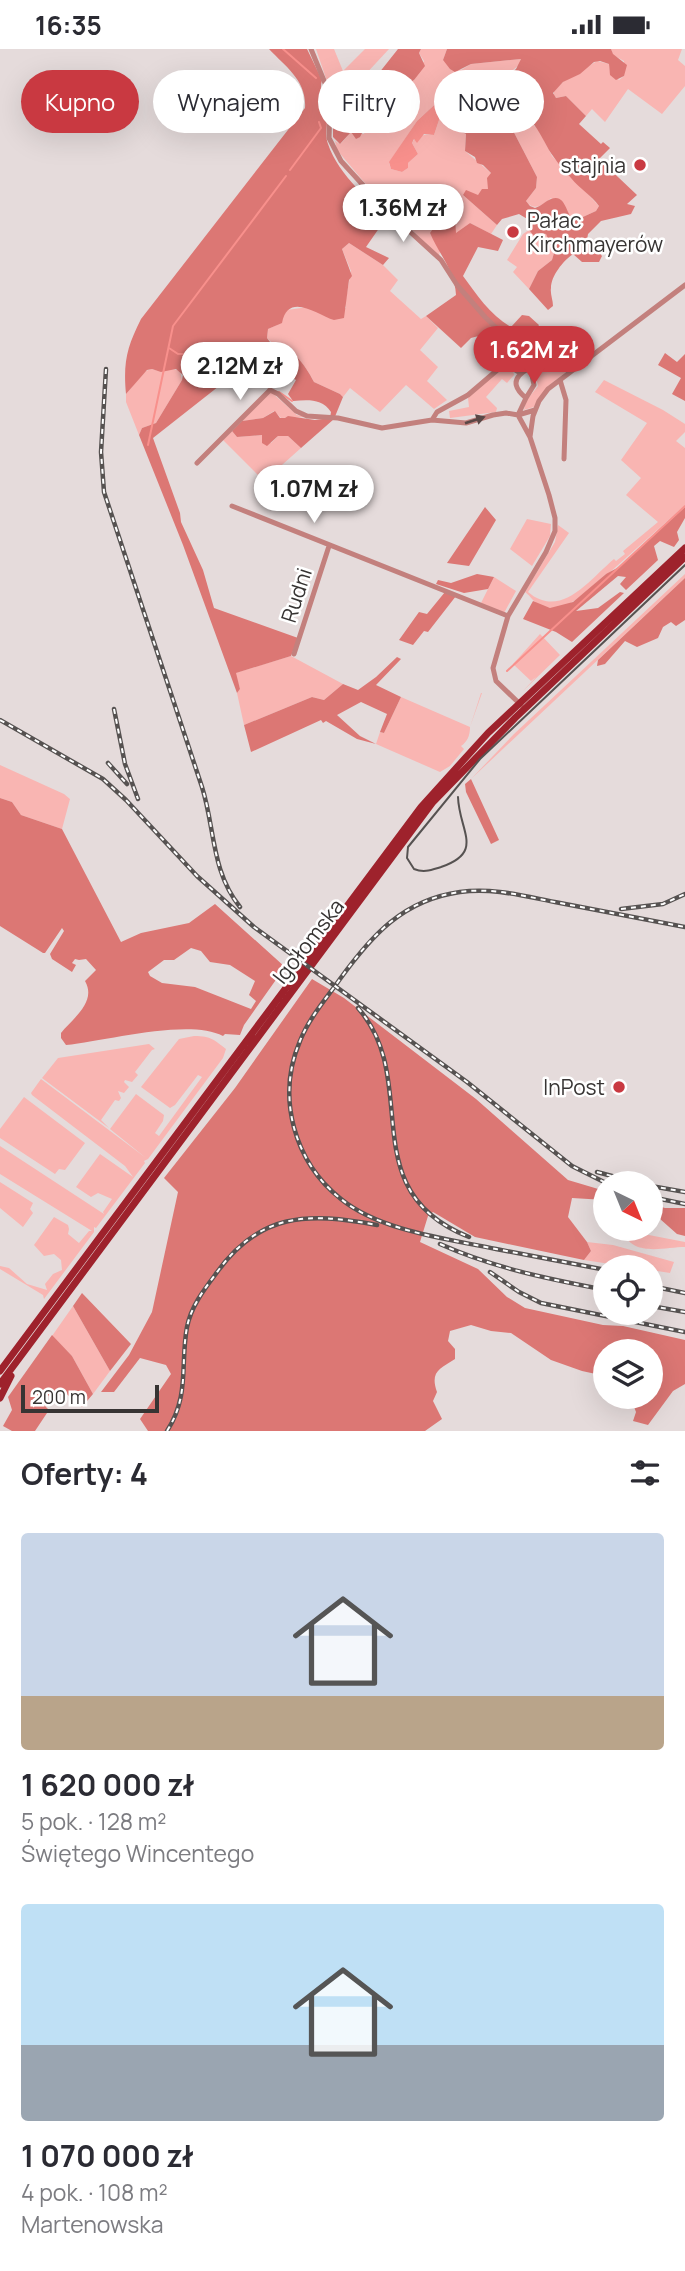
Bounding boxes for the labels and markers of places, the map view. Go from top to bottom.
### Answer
place label: stajnia [561,151,626,179]
marker: stajnia [632,157,648,173]
pin: 1.36M zł [331,185,475,244]
place label: Pałac Kirchmayerów [527,206,663,258]
marker: Pałac Kirchmayerów [505,224,521,240]
pin: 1.62M zł [462,327,606,386]
pin: 2.12M zł [168,343,312,402]
pin: 1.07M zł [242,465,386,525]
place label: InPost [543,1073,605,1101]
marker: InPost [611,1079,627,1095]

